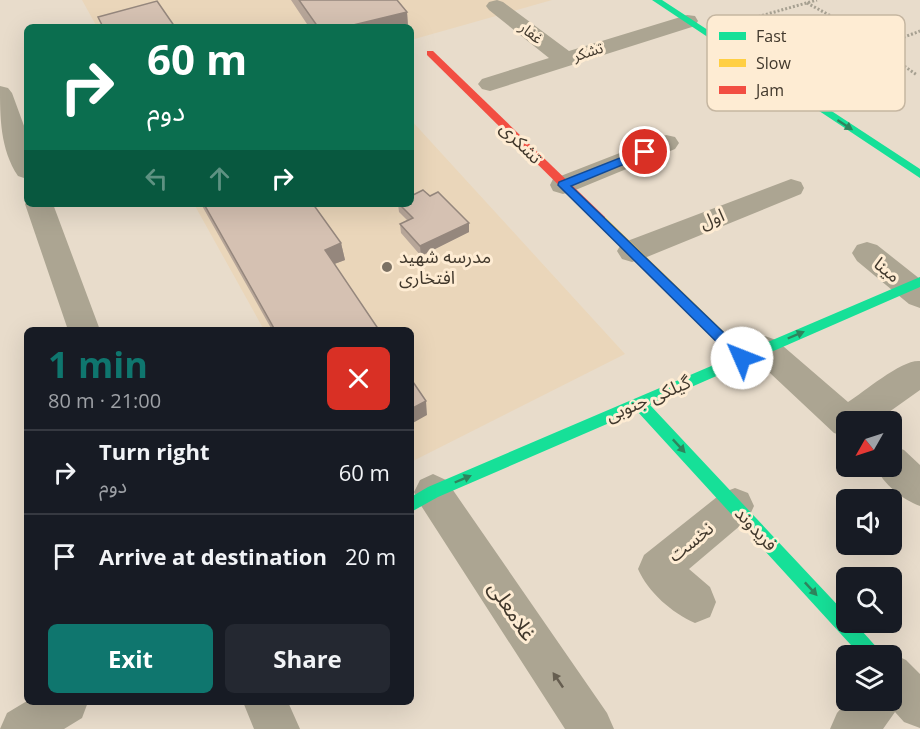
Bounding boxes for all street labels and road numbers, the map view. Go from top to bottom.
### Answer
street label: غفار [515,16,548,48]
street label: تشکر [569,37,605,66]
street label: تشکری [495,116,548,169]
street label: اول [696,202,728,234]
street label: مینا [869,251,906,287]
street label: گیلکی جنوبی [602,369,694,427]
street label: فریدوند [730,501,783,556]
street label: نخست [663,516,718,567]
street label: غلامعلی [483,575,543,646]

